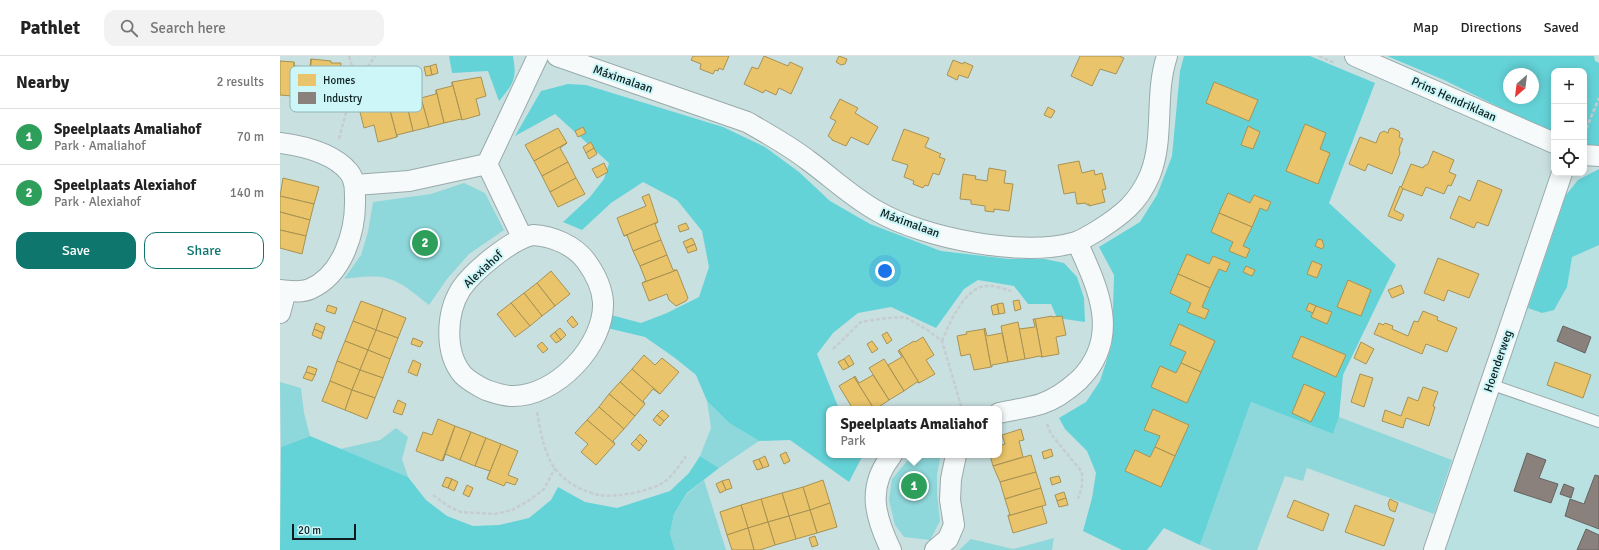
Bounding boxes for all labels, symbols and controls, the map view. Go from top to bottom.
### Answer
search box [104,10,384,46]
text: Pathlet [20,16,80,40]
icon: search [118,17,140,39]
text: Search here [150,19,226,37]
text: Map [1413,19,1439,36]
text: Directions [1461,19,1522,36]
text: Saved [1544,19,1579,36]
street label: Máximalaan [591,62,655,97]
legend [290,66,422,112]
north arrow [1503,68,1539,104]
map controls [1551,68,1587,176]
button: + [1551,68,1587,104]
text: Nearby [16,72,69,93]
text: 2 results [216,74,264,90]
text: Homes [323,74,355,87]
street label: Prins Hendriklaan [1409,74,1499,125]
text: Industry [323,92,363,105]
button: − [1551,104,1587,140]
text: Speelplaats Amaliahof [54,120,201,138]
text: 1 [25,129,33,145]
text: 70 m [237,129,264,145]
text: Park · Amaliahof [54,138,146,154]
button: locate [1551,140,1587,176]
text: Speelplaats Alexiahof [54,176,196,194]
text: 2 [25,185,33,201]
text: 140 m [230,185,264,201]
text: Park · Alexiahof [54,194,141,210]
street label: Máximalaan [878,206,942,241]
pin: 2 [412,228,438,258]
button: Save [16,232,136,269]
button: Share [144,232,264,269]
street label: Alexiahof [461,247,507,291]
your location [875,261,895,281]
street label: Hoenderweg [1481,328,1516,394]
popup [826,406,1002,458]
text: Speelplaats Amaliahof [840,415,988,433]
text: Park [840,433,865,449]
pin: 1 [901,471,927,501]
scale bar [292,522,356,541]
text: 20 m [298,524,321,537]

